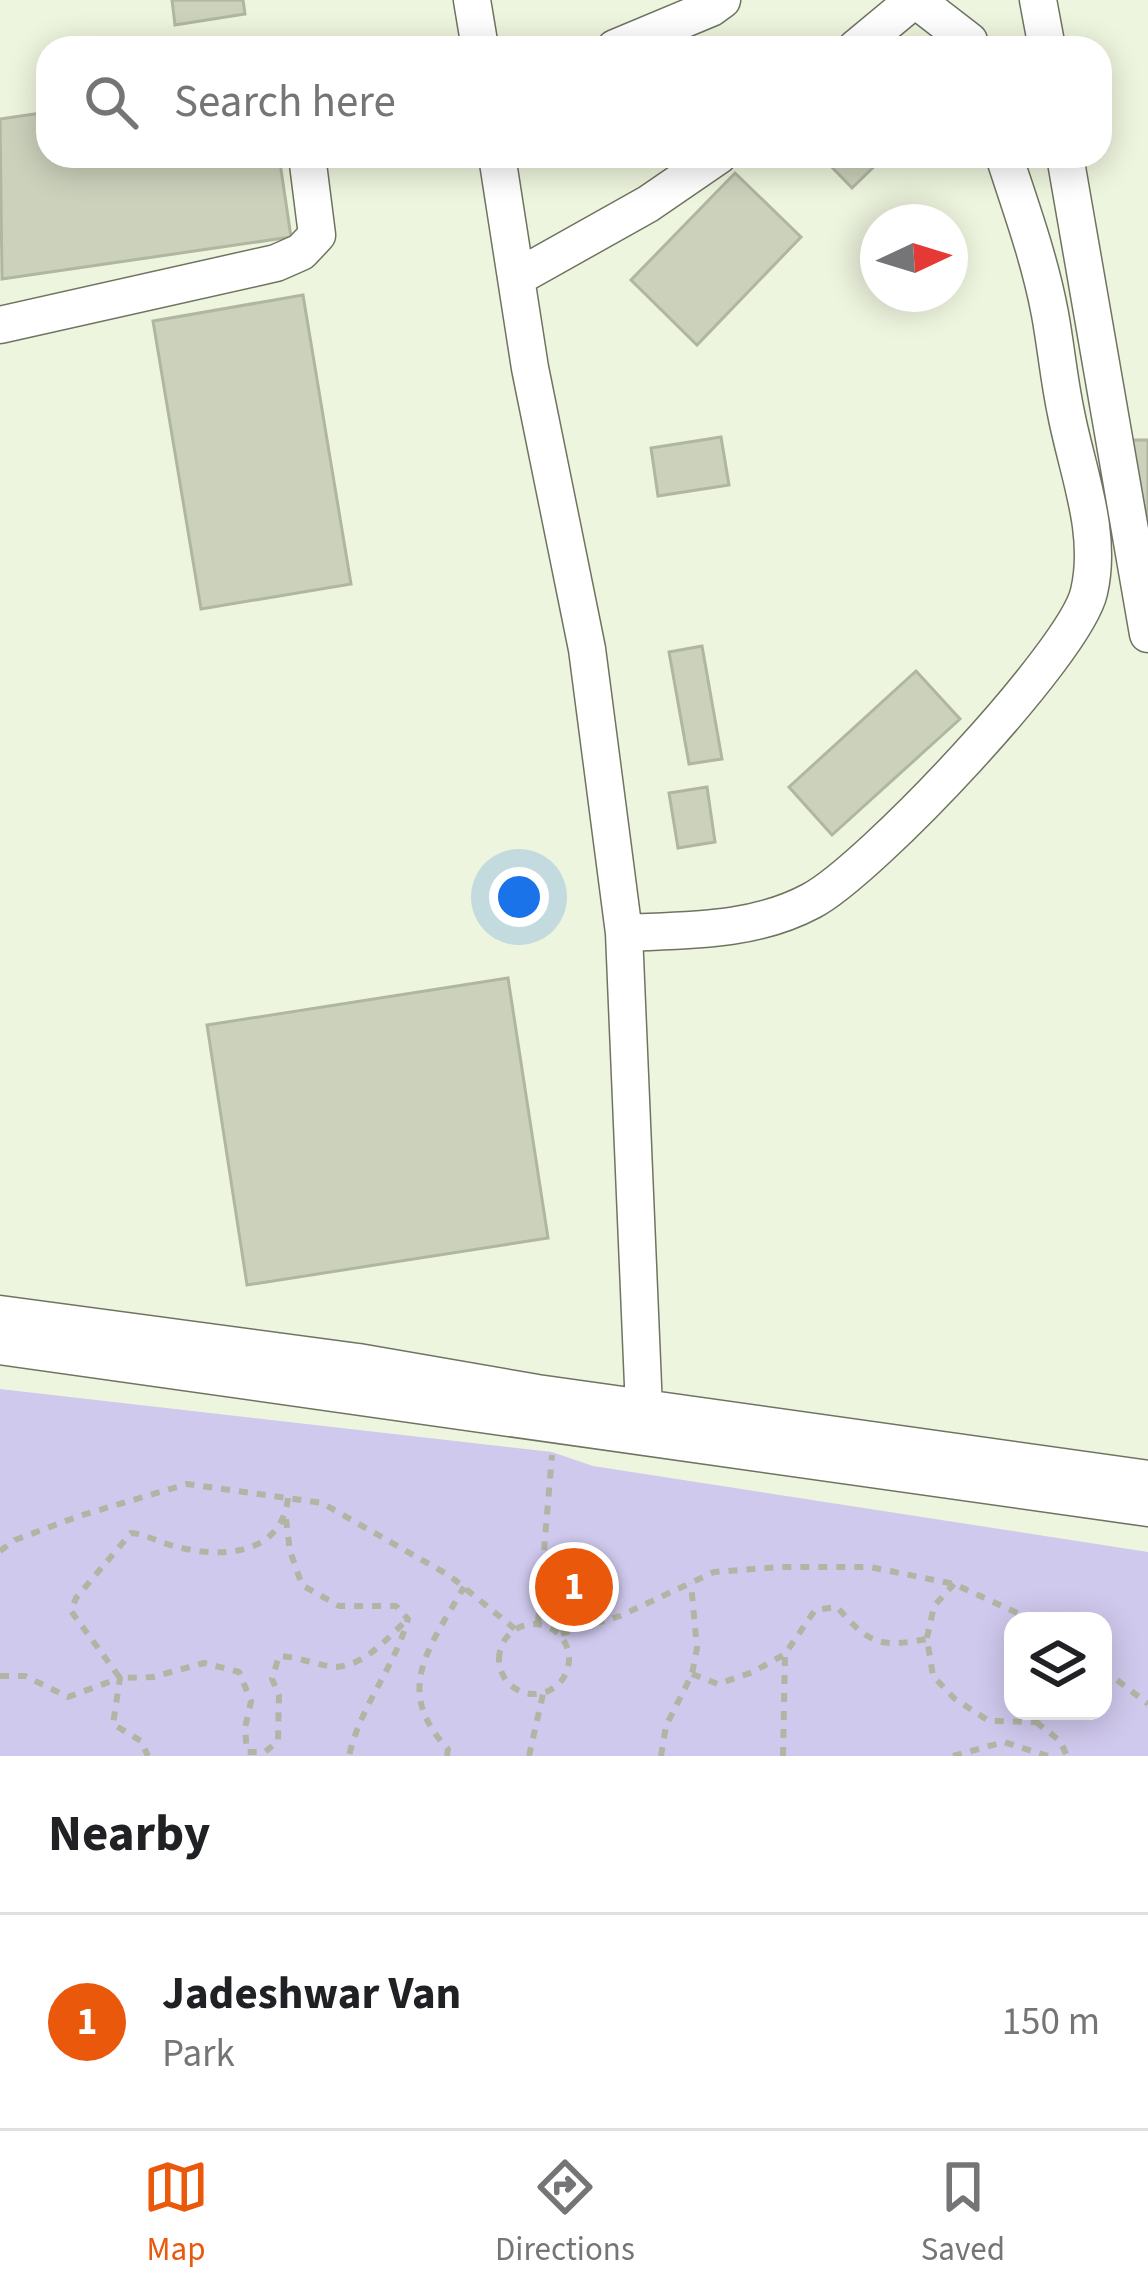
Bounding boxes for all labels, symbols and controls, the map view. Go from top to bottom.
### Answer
search box [36,36,1112,168]
icon: search [78,69,144,135]
text: Search here [174,70,396,134]
north arrow [860,204,968,312]
your location [489,867,549,927]
pin: 1 [535,1542,613,1632]
map controls [1004,1612,1112,1720]
button: layers [1004,1612,1112,1720]
text: Nearby [48,1798,210,1870]
text: Jadeshwar Van [162,1962,461,2026]
text: 1 [77,1994,97,2050]
text: 150 m [1002,1994,1100,2050]
text: Park [162,2026,235,2082]
tab: Map [143,2154,209,2273]
tab: Directions [495,2154,635,2273]
tab: Saved [921,2154,1005,2273]

